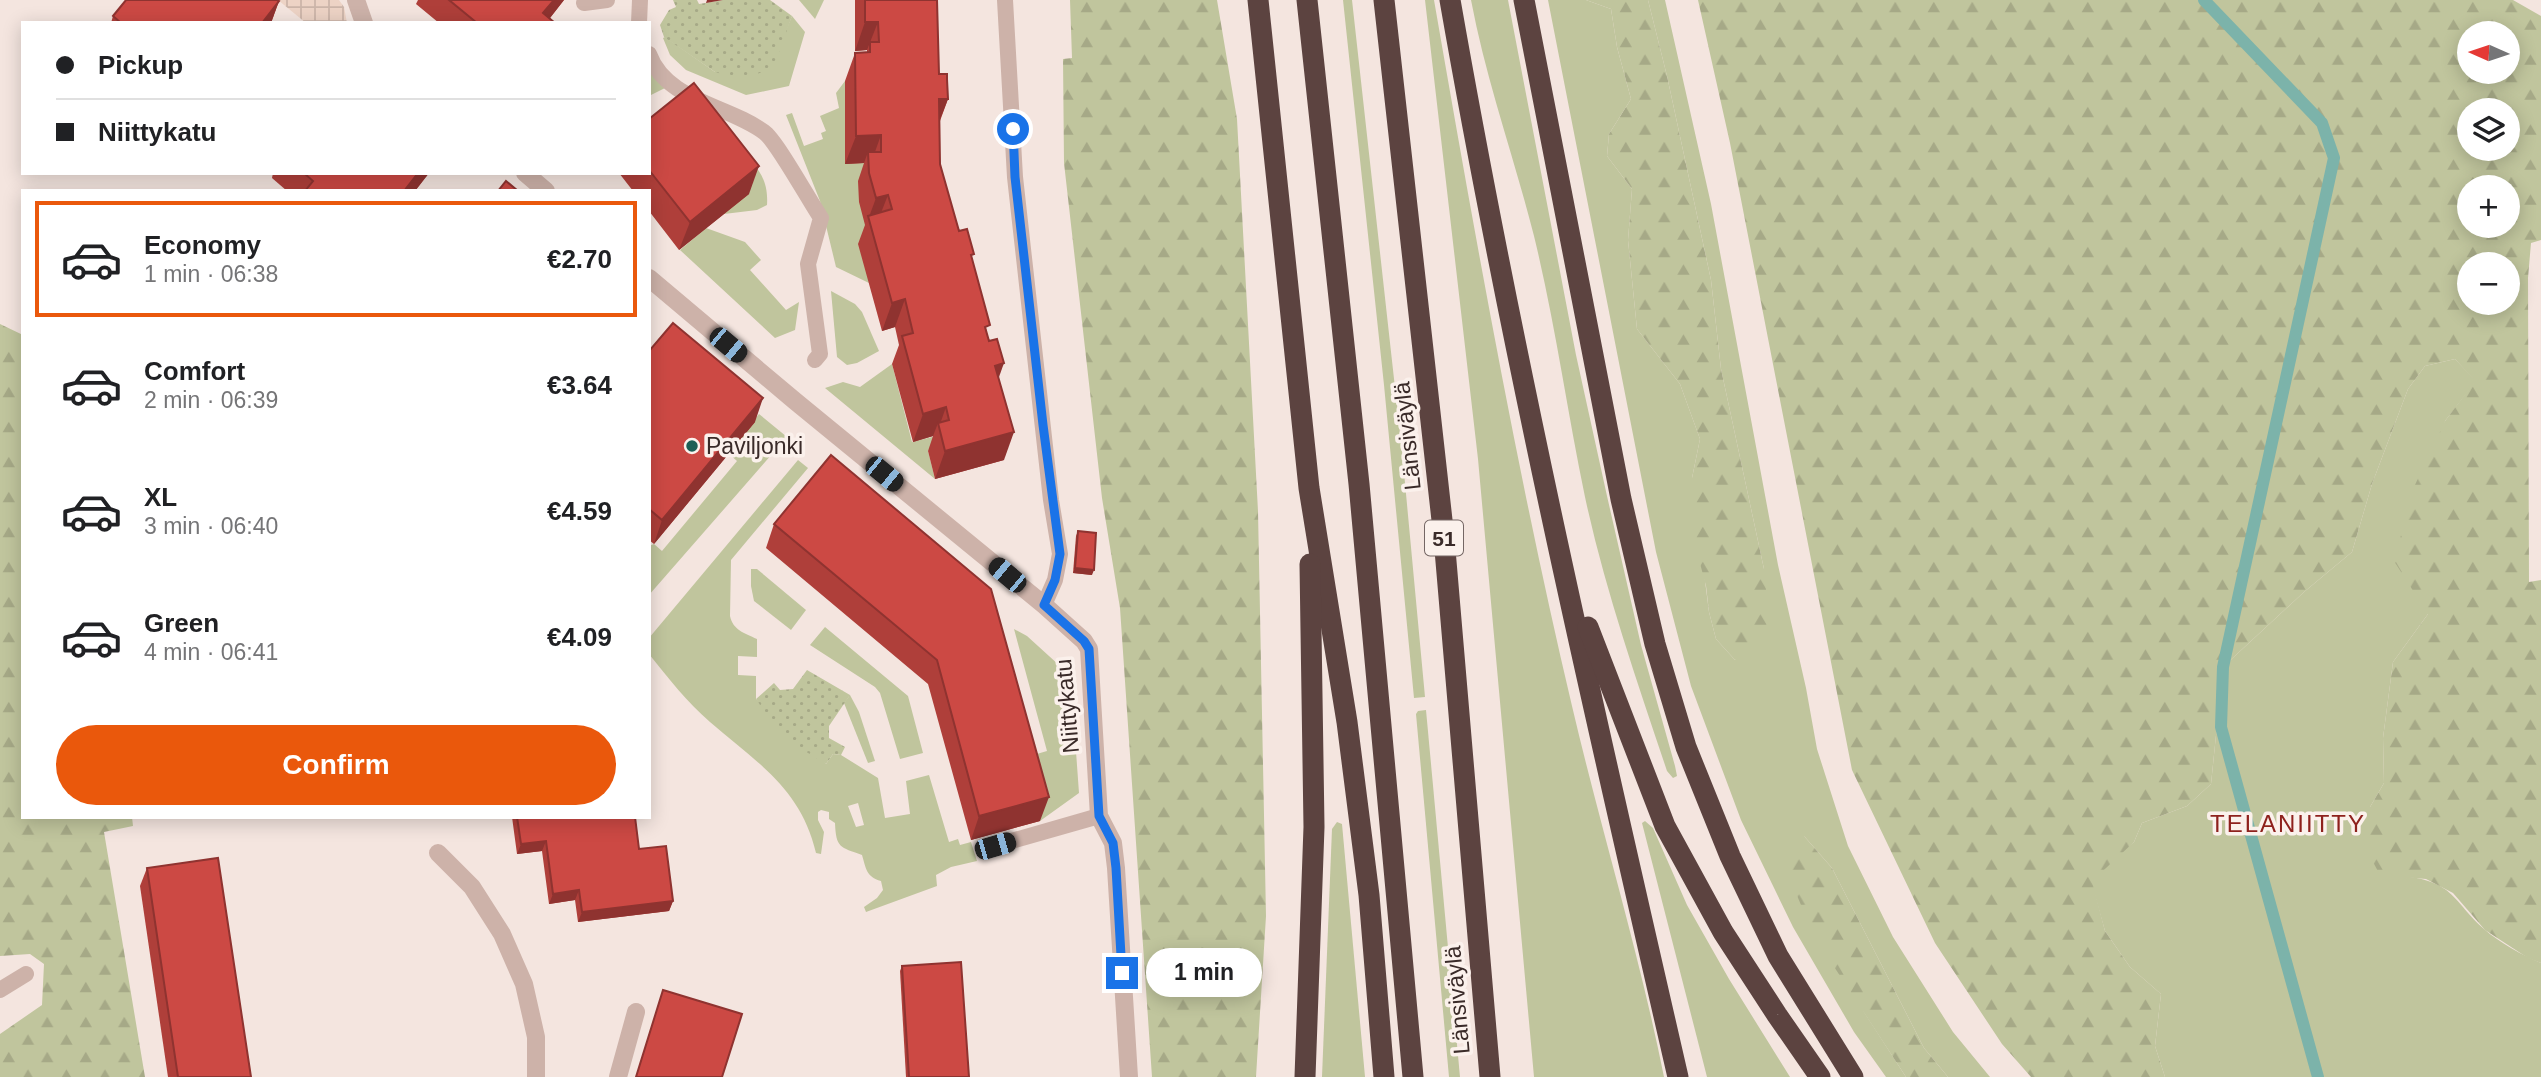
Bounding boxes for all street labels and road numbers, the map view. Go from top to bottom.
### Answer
street label: Länsiväylä [1388,380,1426,491]
road number: 51 [1425,520,1463,556]
street label: Niittykatu [1050,658,1084,754]
street label: Länsiväylä [1439,945,1475,1055]

